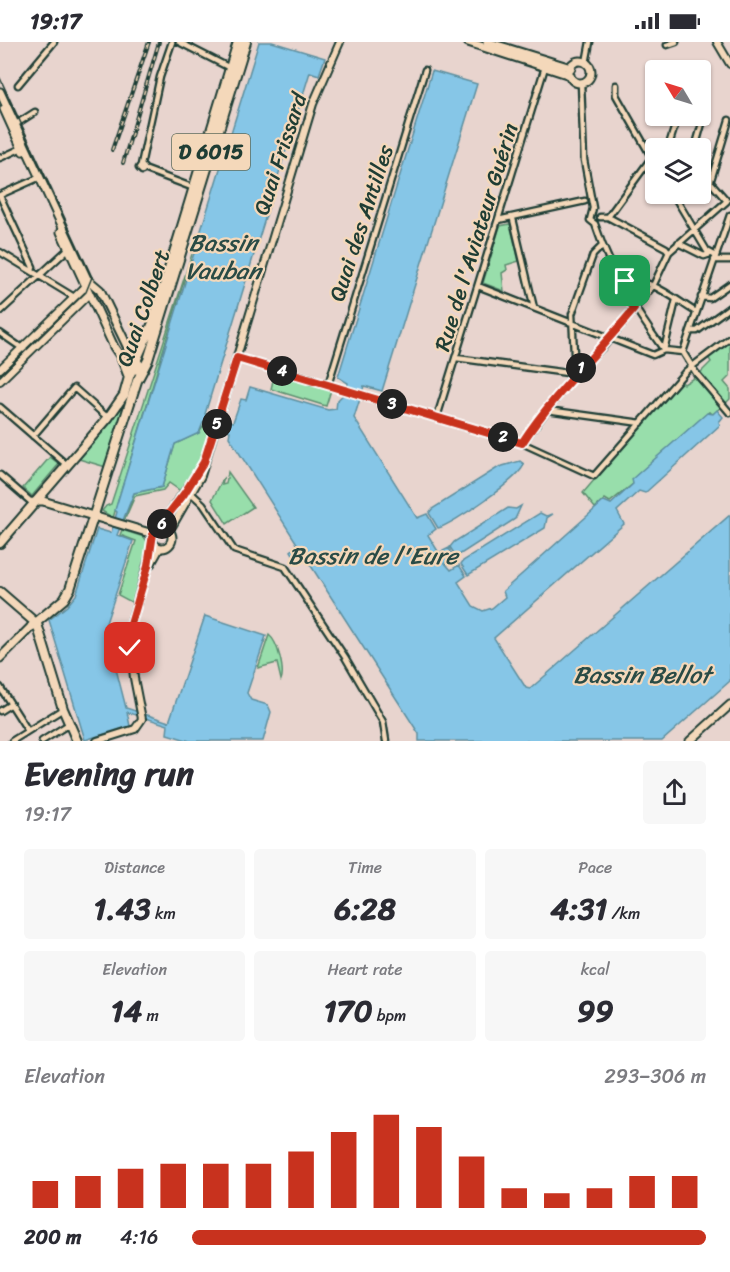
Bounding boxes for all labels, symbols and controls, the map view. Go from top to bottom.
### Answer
text: 19:17 [30,2,82,41]
north arrow [645,60,711,126]
map controls [645,60,711,204]
street label: Quai Frissard [242,86,319,220]
street label: Rue de l'Aviateur Guérin [423,118,529,356]
road number: D 6015 [172,134,250,170]
button: layers [645,138,711,204]
street label: Quai des Antilles [317,139,405,307]
water label: Bassin Vauban [185,222,264,292]
street label: Quai Colbert [105,244,181,372]
pin [599,255,650,306]
icon: arrive [608,264,641,297]
pin: 1 [566,353,596,383]
text: 1 [578,353,584,382]
pin: 4 [267,356,297,386]
text: 4 [277,356,287,385]
pin: 3 [377,389,407,419]
text: 3 [388,389,396,418]
pin: 5 [202,409,232,439]
text: 5 [212,409,222,438]
pin: 2 [488,422,518,452]
text: 2 [498,422,508,451]
pin: 6 [147,509,177,539]
text: 6 [157,509,167,538]
water label: Bassin de l'Eure [288,535,461,577]
pin [104,622,155,673]
icon: check [113,631,146,664]
water label: Bassin Bellot [573,654,715,696]
text: Evening run [24,745,194,803]
button: share [643,761,706,824]
text: 19:17 [24,797,71,832]
text: Distance [104,853,165,882]
text: Time [348,853,382,882]
text: Pace [578,853,612,882]
text: 1.43 [94,882,151,936]
text: 6:28 [334,882,396,936]
text: 4:31 [550,882,607,936]
text: km [151,899,176,928]
text: /km [607,899,640,928]
text: Elevation [102,955,167,984]
text: Heart rate [327,955,403,984]
text: kcal [581,955,610,984]
text: 14 [111,984,142,1038]
text: 170 [324,984,373,1038]
text: 99 [577,984,614,1038]
text: m [142,1001,159,1030]
text: bpm [373,1001,406,1030]
text: Elevation [24,1059,105,1094]
text: 293–306 m [604,1059,706,1094]
text: 200 m [24,1220,81,1255]
text: 4:16 [120,1220,158,1255]

